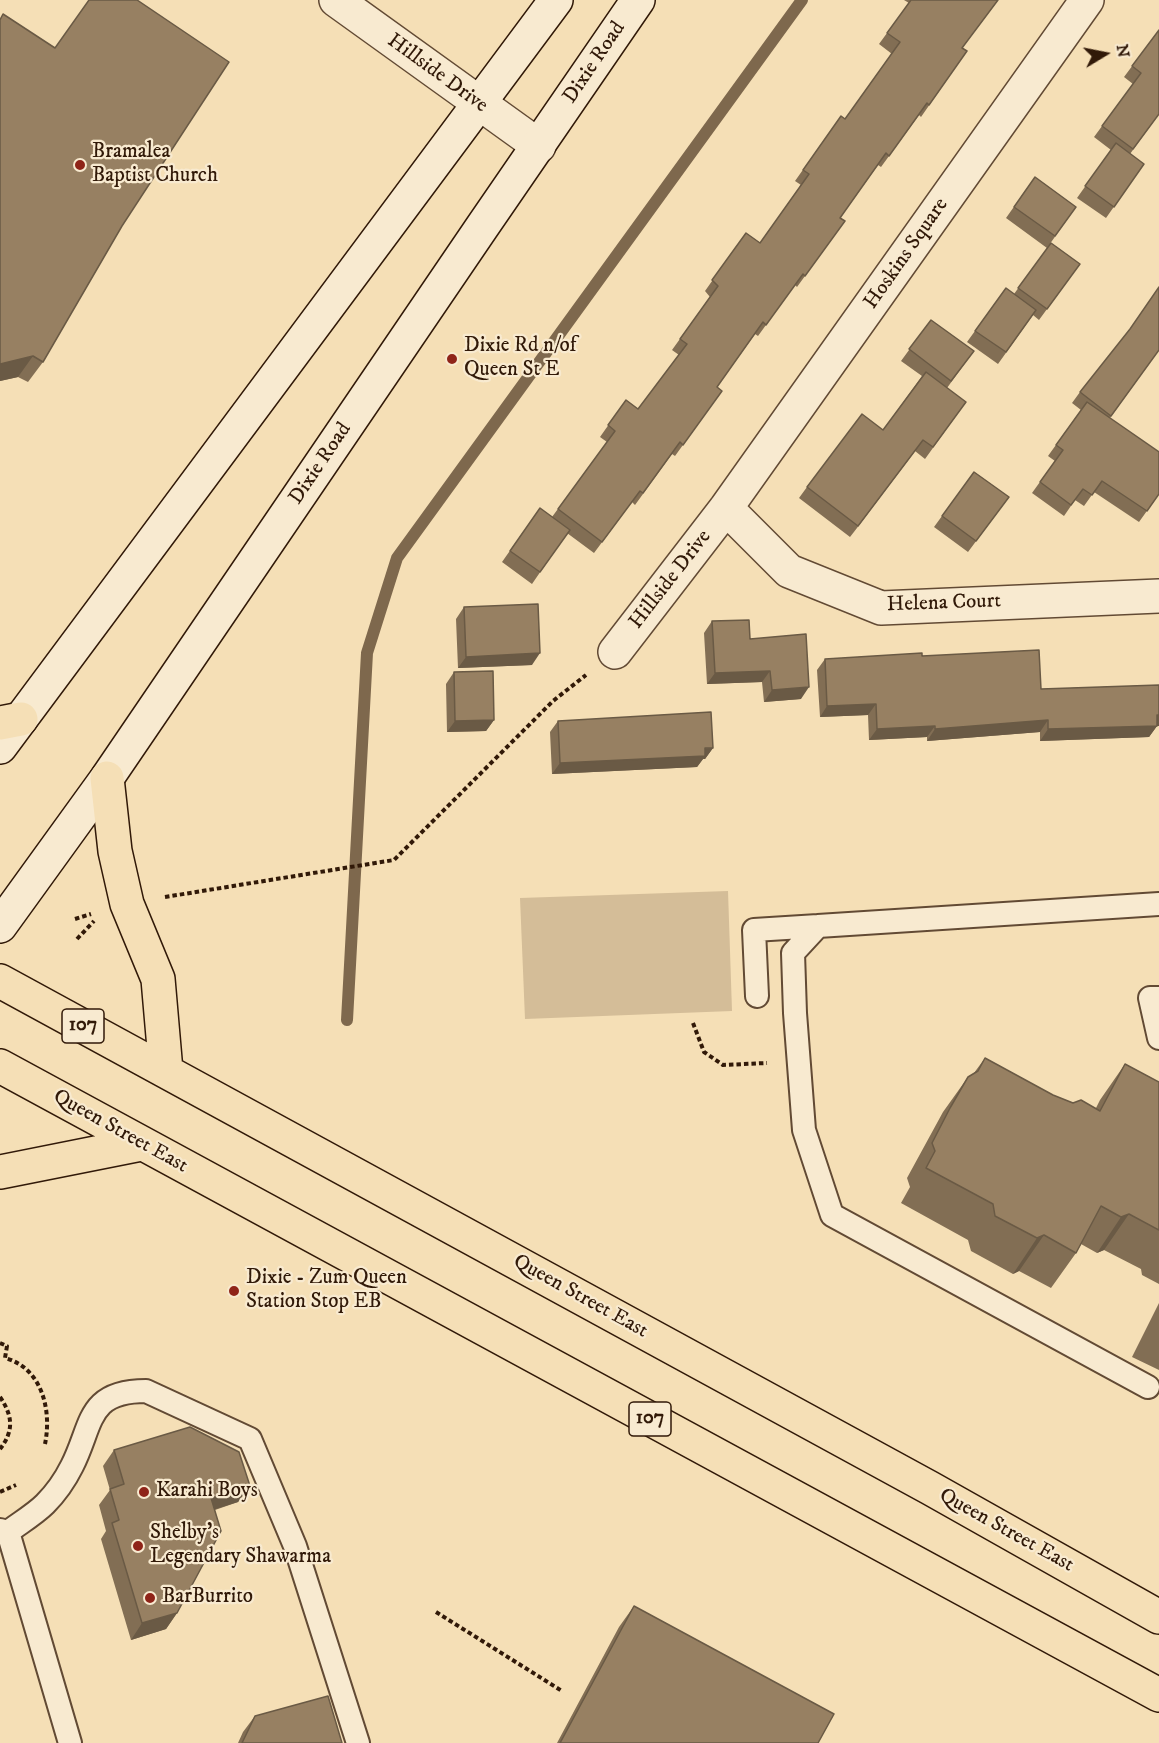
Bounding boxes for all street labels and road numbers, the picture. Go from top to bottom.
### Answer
street label: Dixie Road [558,17,632,109]
street label: Hillside Drive [382,29,492,119]
street label: Hoskins Square [859,194,955,314]
street label: Dixie Road [284,418,358,510]
street label: Hillside Drive [625,526,717,634]
street label: Helena Court [886,589,1002,619]
road number: 107 [62,1009,104,1043]
street label: Queen Street East [48,1085,192,1179]
street label: Queen Street East [508,1250,652,1344]
road number: 107 [629,1402,671,1436]
street label: Queen Street East [934,1484,1078,1578]

